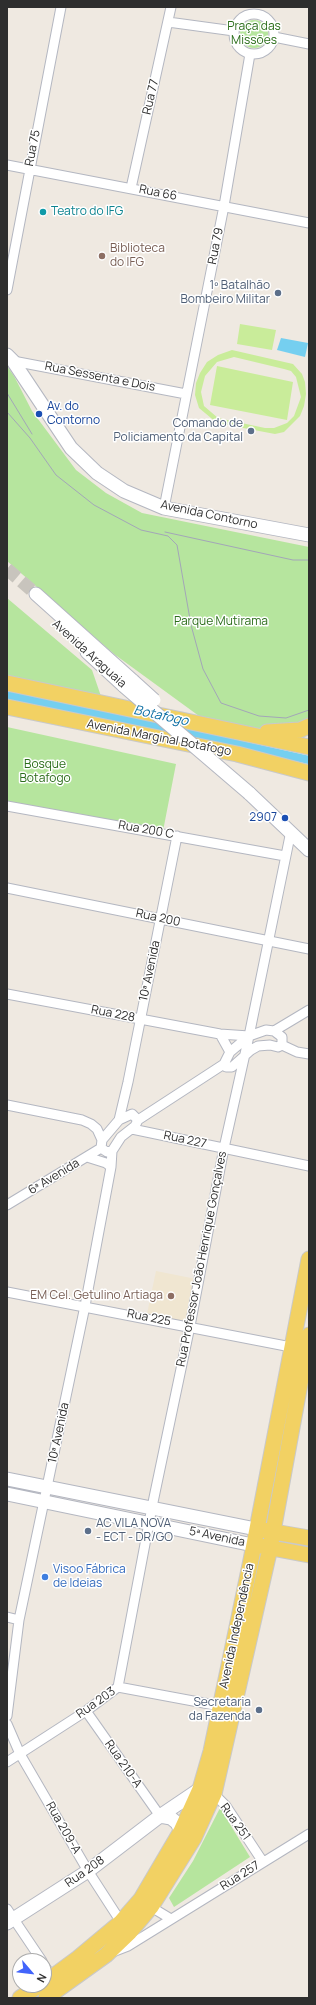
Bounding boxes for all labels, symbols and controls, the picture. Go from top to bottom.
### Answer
park label: Praça das Missões [227,20,281,48]
street label: Rua 77 [140,78,162,116]
street label: Rua 75 [22,129,44,167]
street label: Rua 66 [138,182,178,204]
place label: Teatro do IFG [51,205,123,219]
marker: Teatro do IFG [38,207,48,217]
street label: Rua 79 [205,226,227,266]
place label: Biblioteca do IFG [110,242,165,270]
marker: Biblioteca do IFG [97,251,107,261]
place label: 1º Batalhão Bombeiro Militar [180,279,270,307]
marker: 1º Batalhão Bombeiro Militar [273,288,283,298]
street label: Rua Sessenta e Dois [44,359,156,395]
place label: Av. do Contorno [47,400,100,428]
marker: Av. do Contorno [34,409,44,419]
place label: Comando de Policiamento da Capital [113,417,243,445]
marker: Comando de Policiamento da Capital [246,426,256,436]
street label: Avenida Contorno [159,498,259,532]
park label: Parque Mutirama [174,615,268,629]
street label: Avenida Araguaia [49,617,129,691]
water label: Botafogo [132,703,190,729]
street label: Avenida Marginal Botafogo [86,717,232,759]
park label: Bosque Botafogo [19,758,71,786]
place label: 2907 [249,811,277,825]
marker: 2907 [280,813,290,823]
street label: Rua 200 C [117,818,175,842]
street label: Rua 200 [134,906,182,930]
street label: 10ª Avenida [137,939,163,1003]
street label: Rua 228 [90,1003,136,1025]
street label: Rua 227 [162,1128,208,1152]
street label: Rua Professor João Henrique Gonçalves [174,1150,230,1368]
street label: 6ª Avenida [26,1156,82,1198]
place label: EM Cel. Getulino Artiaga [30,1289,163,1303]
marker: EM Cel. Getulino Artiaga [166,1291,176,1301]
street label: Rua 225 [126,1307,172,1329]
street label: 10ª Avenida [46,1401,72,1465]
place label: AC VILA NOVA - ECT - DR/GO [96,1517,173,1545]
street label: 5ª Avenida [188,1524,246,1550]
marker: AC VILA NOVA - ECT - DR/GO [83,1526,93,1536]
street label: Avenida Independência [217,1562,257,1690]
place label: Visoo Fábrica de Ideias [53,1563,126,1591]
marker: Visoo Fábrica de Ideias [40,1572,50,1582]
street label: Rua 203 [74,1684,118,1722]
place label: Secretaria da Fazenda [189,1696,251,1724]
marker: Secretaria da Fazenda [254,1705,264,1715]
street label: Rua 210-A [101,1737,145,1791]
street label: Rua 209-A [42,1799,84,1857]
street label: Rua 251 [217,1801,253,1843]
street label: Rua 208 [62,1853,108,1891]
street label: Rua 257 [218,1858,262,1894]
north arrow [12,1953,52,1993]
text: N [34,1971,51,1985]

